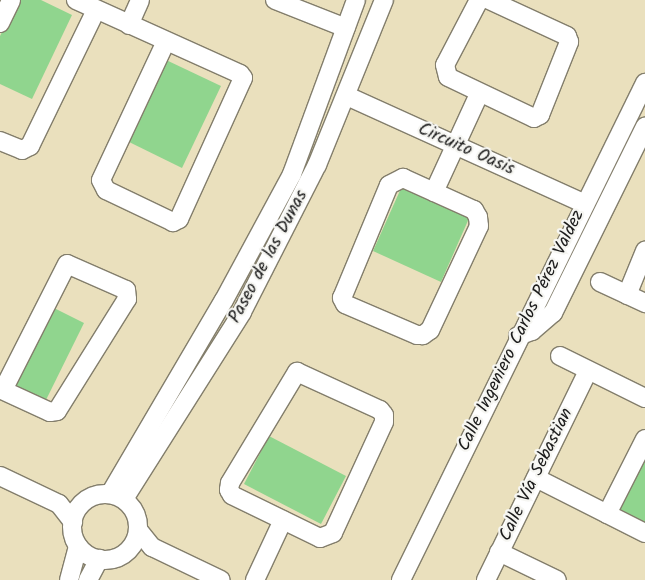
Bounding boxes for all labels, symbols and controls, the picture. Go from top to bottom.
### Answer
street label: Circuito Oasis [414,119,518,181]
street label: Paseo de las Dunas [225,187,313,327]
street label: Calle Ingeniero Carlos Pérez Valdez [454,207,590,455]
street label: Calle Vía Sebastian [495,405,579,545]

